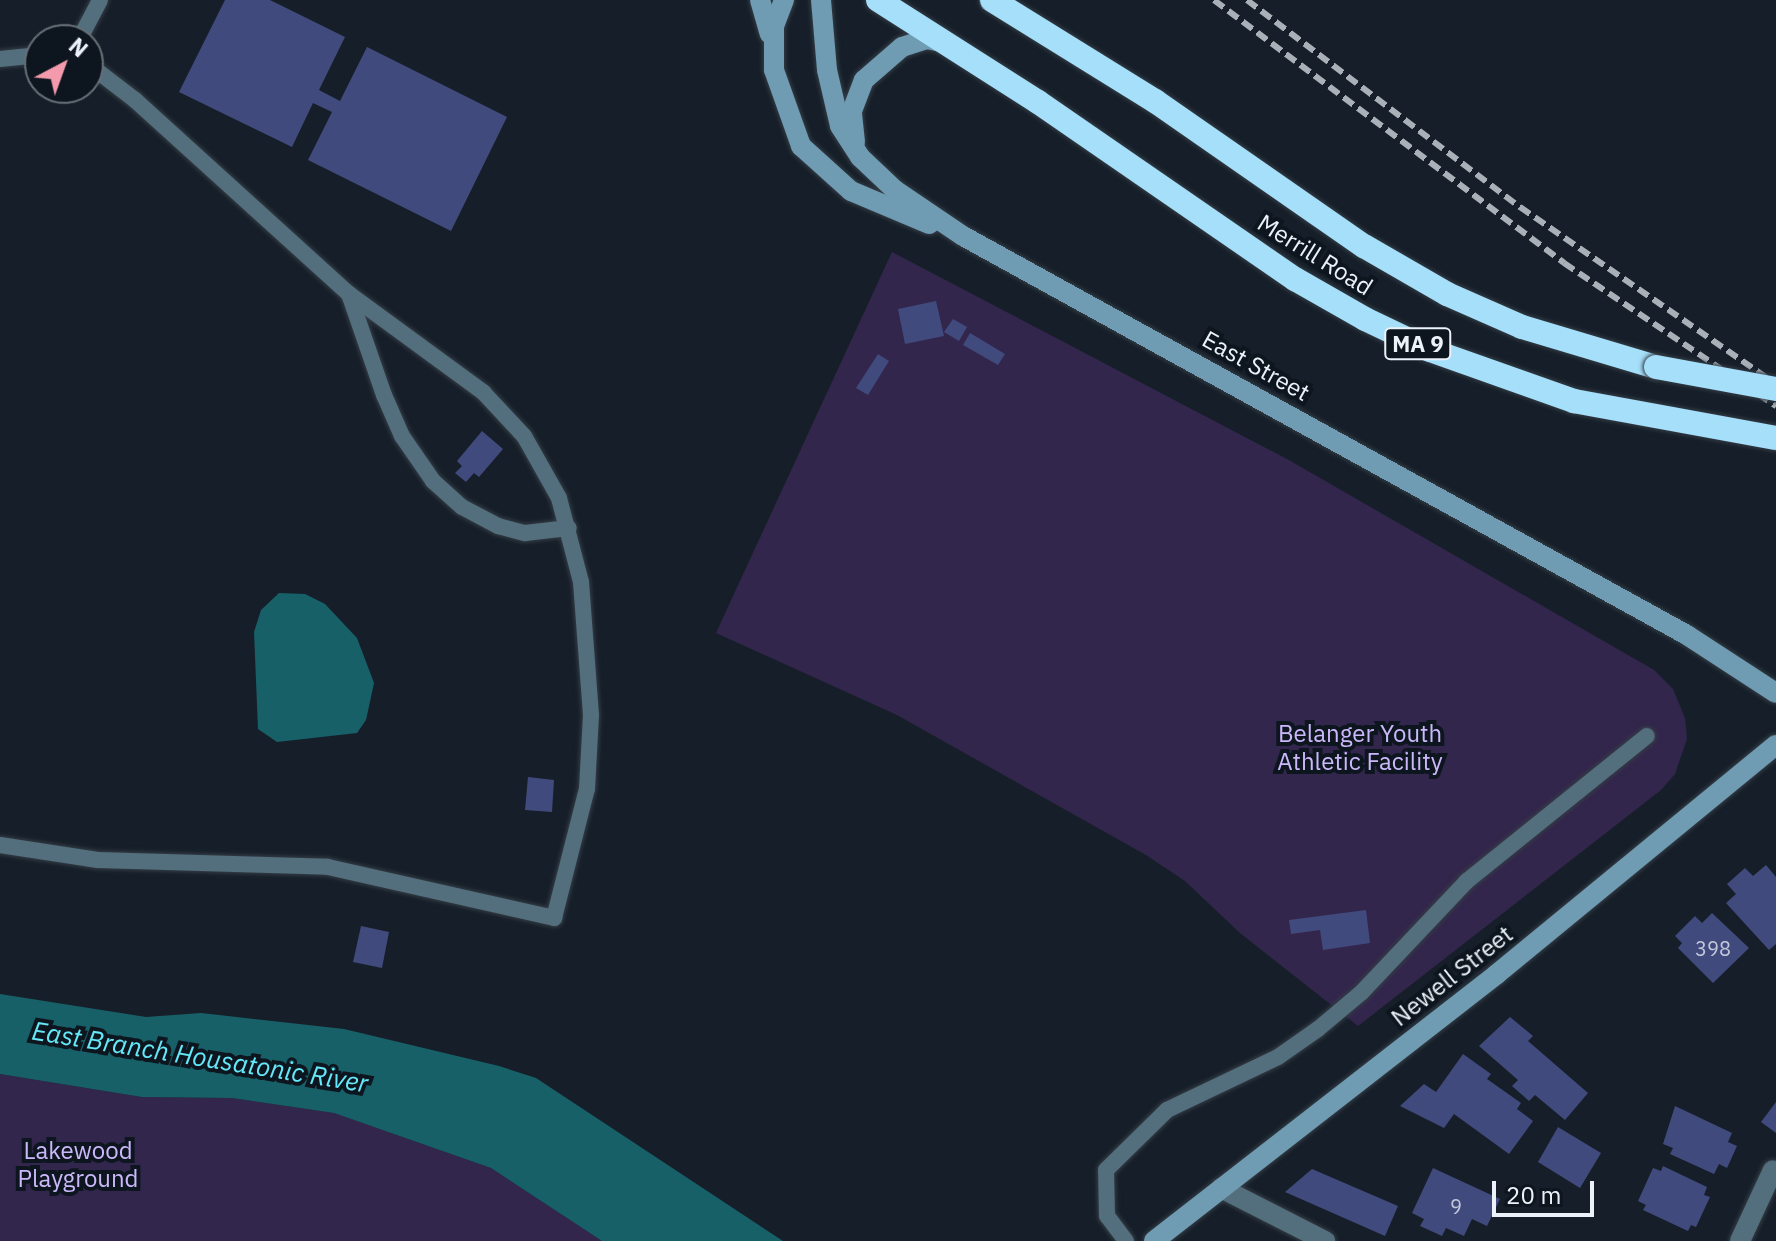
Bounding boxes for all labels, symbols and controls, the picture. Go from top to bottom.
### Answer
north arrow [24,24,104,104]
text: N [63,31,94,63]
street label: Merrill Road [1252,208,1378,302]
street label: East Street [1197,325,1315,407]
road number: MA 9 [1384,326,1452,362]
park label: Belanger Youth Athletic Facility [1277,720,1443,776]
street label: Newell Street [1386,920,1518,1032]
house number: 398 [1695,936,1731,960]
water label: East Branch Housatonic River [30,1015,370,1099]
park label: Lakewood Playground [17,1137,139,1193]
scale bar [1496,1165,1598,1215]
text: 20 m [1506,1179,1561,1211]
house number: 9 [1450,1194,1462,1218]

